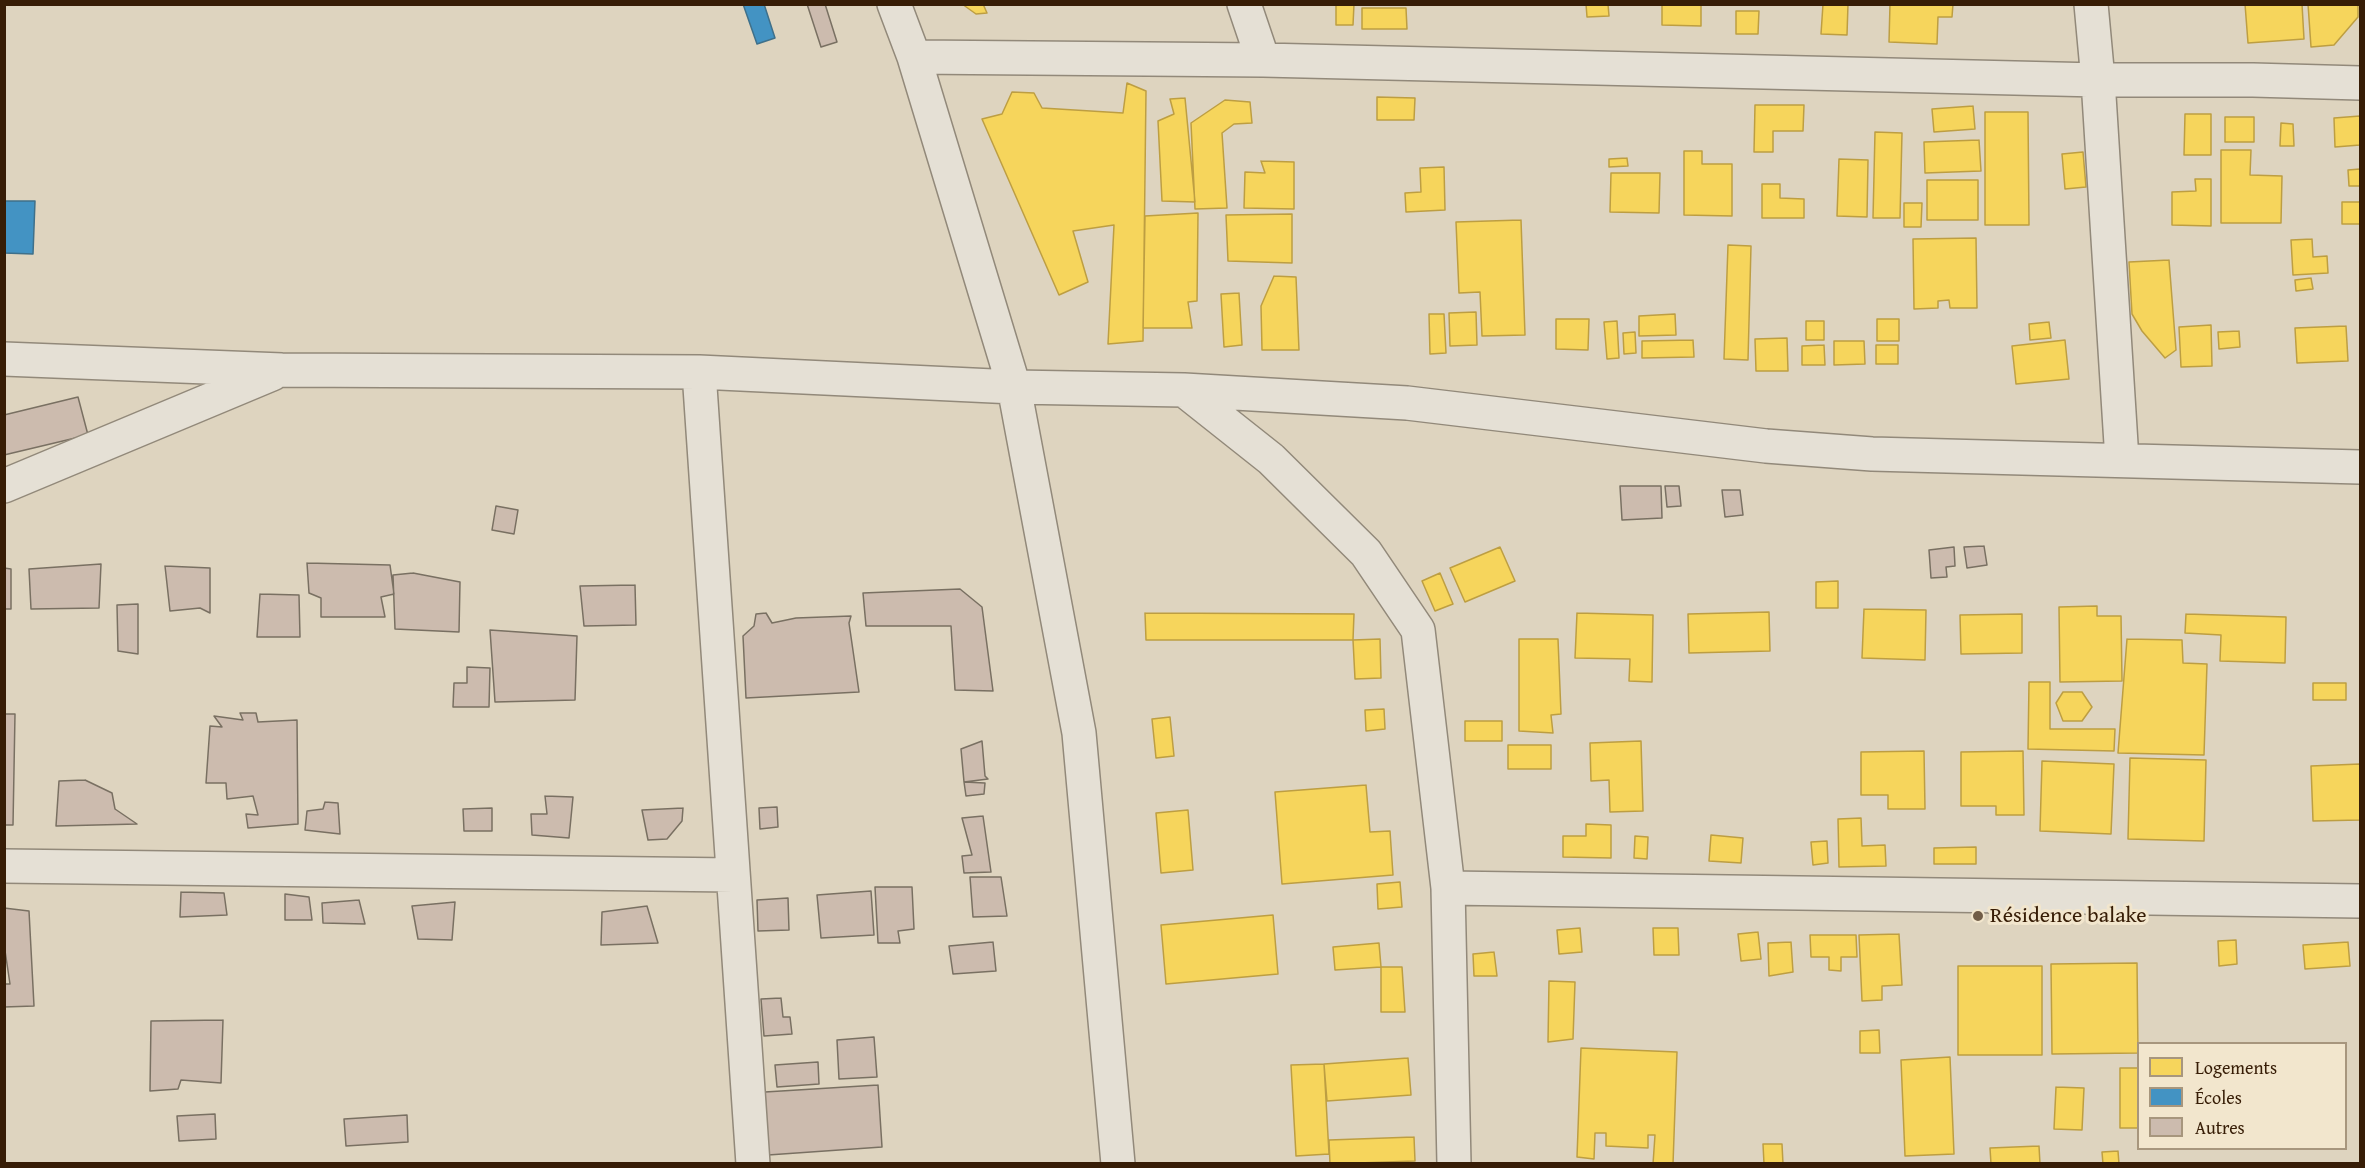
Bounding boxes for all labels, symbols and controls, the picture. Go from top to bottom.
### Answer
place label: Résidence balake [1990,903,2147,929]
marker: Résidence balake [1971,909,1985,923]
legend [2137,1042,2347,1150]
text: Logements [2195,1054,2277,1081]
text: Écoles [2195,1084,2242,1111]
text: Autres [2195,1114,2245,1141]

